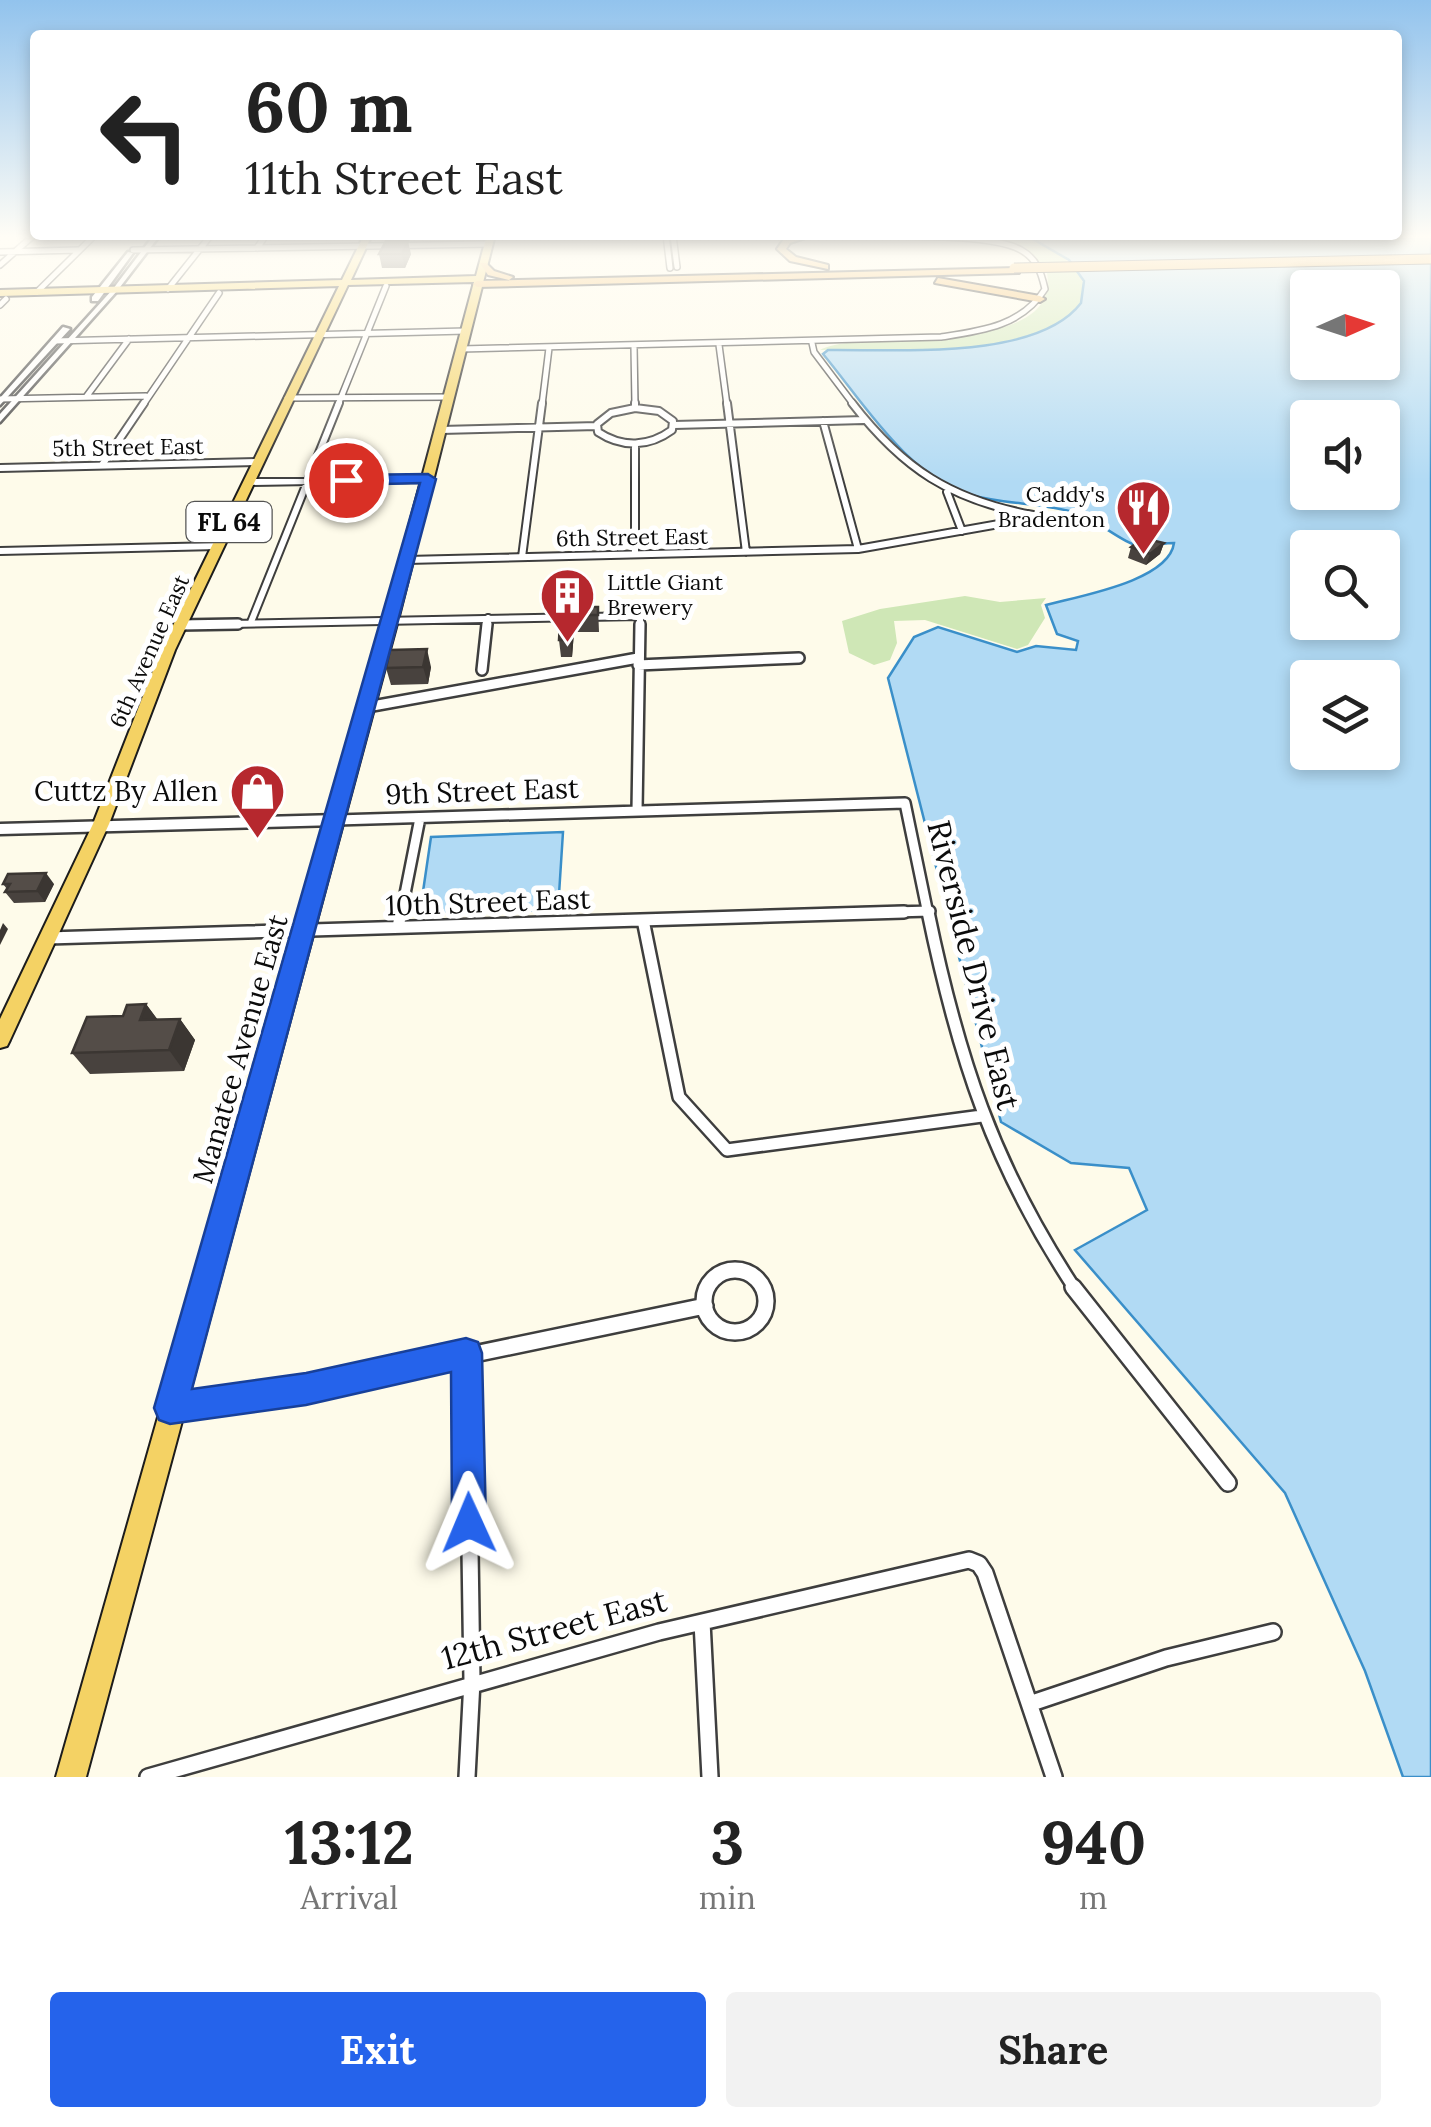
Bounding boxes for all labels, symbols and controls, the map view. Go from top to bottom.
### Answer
text: 60 m [245,62,413,151]
icon: left [80,70,210,200]
text: 11th Street East [245,149,563,206]
north arrow [1290,270,1400,380]
map controls [1290,270,1400,770]
button: sound [1290,400,1400,510]
street label: 5th Street East [52,432,204,462]
pin [304,438,389,523]
icon: arrive [319,453,374,508]
restaurant icon: Caddy's Bradenton [1114,477,1174,556]
place label: Caddy's Bradenton [998,480,1105,533]
road number: FL 64 [186,502,272,542]
street label: 6th Street East [556,522,709,552]
button: search [1290,530,1400,640]
building icon: Little Giant Brewery [538,565,598,644]
place label: Little Giant Brewery [607,568,724,621]
street label: 6th Avenue East [103,570,195,732]
button: layers [1290,660,1400,770]
shop icon: Cuttz By Allen [227,761,287,840]
street label: 9th Street East [385,770,580,812]
place label: Cuttz By Allen [34,773,218,809]
street label: Riverside Drive East [918,816,1030,1115]
street label: 10th Street East [385,880,591,924]
street label: Manatee Avenue East [184,910,296,1188]
position arrow [417,1471,521,1575]
street label: 12th Street East [437,1579,672,1679]
text: 13:12 [285,1804,414,1880]
text: 3 [711,1804,744,1880]
text: 940 [1041,1804,1146,1880]
text: Arrival [301,1877,398,1918]
text: min [699,1877,756,1918]
text: m [1079,1877,1108,1918]
button: Exit [50,1992,706,2107]
button: Share [726,1992,1381,2107]

